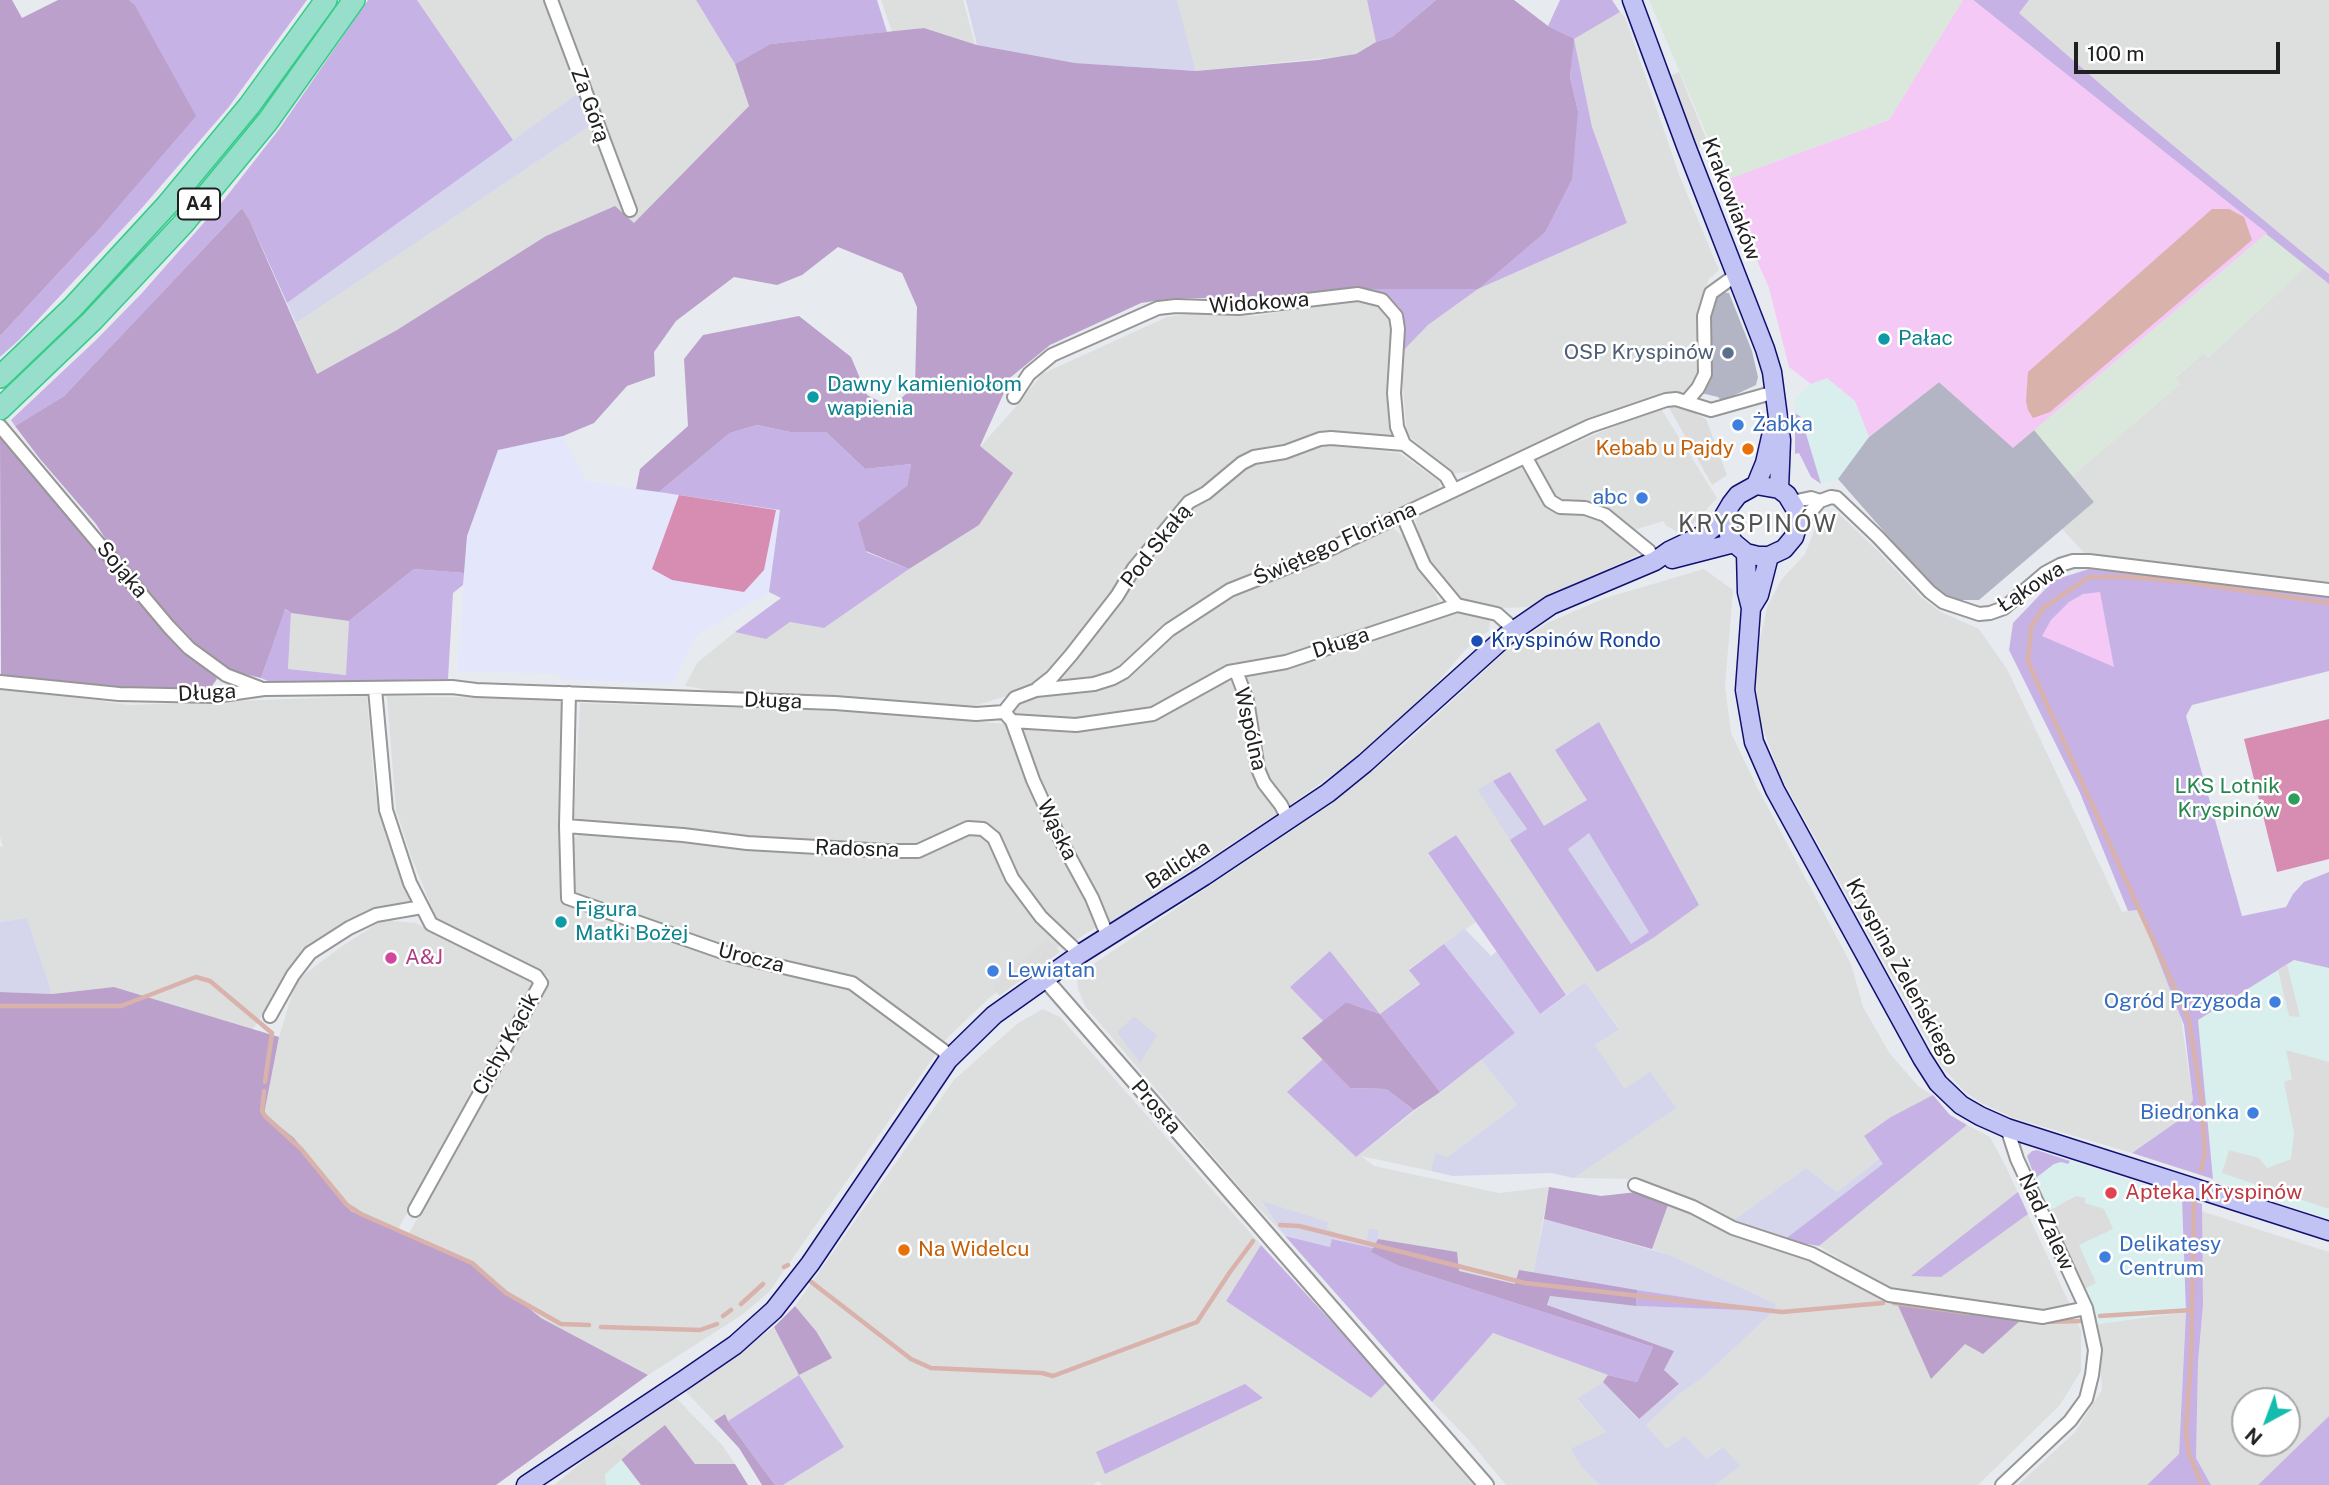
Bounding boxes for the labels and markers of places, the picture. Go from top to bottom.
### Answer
place label: Pałac [1898,326,1953,352]
marker: Pałac [1876,331,1892,347]
place label: OSP Kryspinów [1564,340,1714,366]
marker: OSP Kryspinów [1720,345,1736,361]
place label: Dawny kamieniołom wapienia [827,372,1022,422]
marker: Dawny kamieniołom wapienia [805,389,821,405]
place label: Żabka [1752,412,1813,438]
marker: Żabka [1730,417,1746,433]
place label: Kebab u Pajdy [1595,436,1734,462]
marker: Kebab u Pajdy [1740,441,1756,457]
place label: abc [1592,485,1628,511]
marker: abc [1634,490,1650,506]
place label: Kryspinów Rondo [1491,628,1661,654]
marker: Kryspinów Rondo [1469,633,1485,649]
place label: LKS Lotnik Kryspinów [2174,774,2280,824]
marker: LKS Lotnik Kryspinów [2286,791,2302,807]
place label: Figura Matki Bożej [575,897,688,947]
marker: Figura Matki Bożej [553,914,569,930]
place label: A&J [405,945,443,971]
marker: A&J [383,950,399,966]
place label: Lewiatan [1007,958,1095,984]
marker: Lewiatan [985,963,1001,979]
place label: Ogród Przygoda [2104,989,2261,1015]
marker: Ogród Przygoda [2267,994,2283,1010]
place label: Biedronka [2140,1100,2239,1126]
marker: Biedronka [2245,1105,2261,1121]
place label: Apteka Kryspinów [2125,1180,2302,1206]
marker: Apteka Kryspinów [2103,1185,2119,1201]
place label: Delikatesy Centrum [2119,1232,2221,1282]
place label: Na Widelcu [918,1237,1030,1263]
marker: Na Widelcu [896,1242,912,1258]
marker: Delikatesy Centrum [2097,1249,2113,1265]

